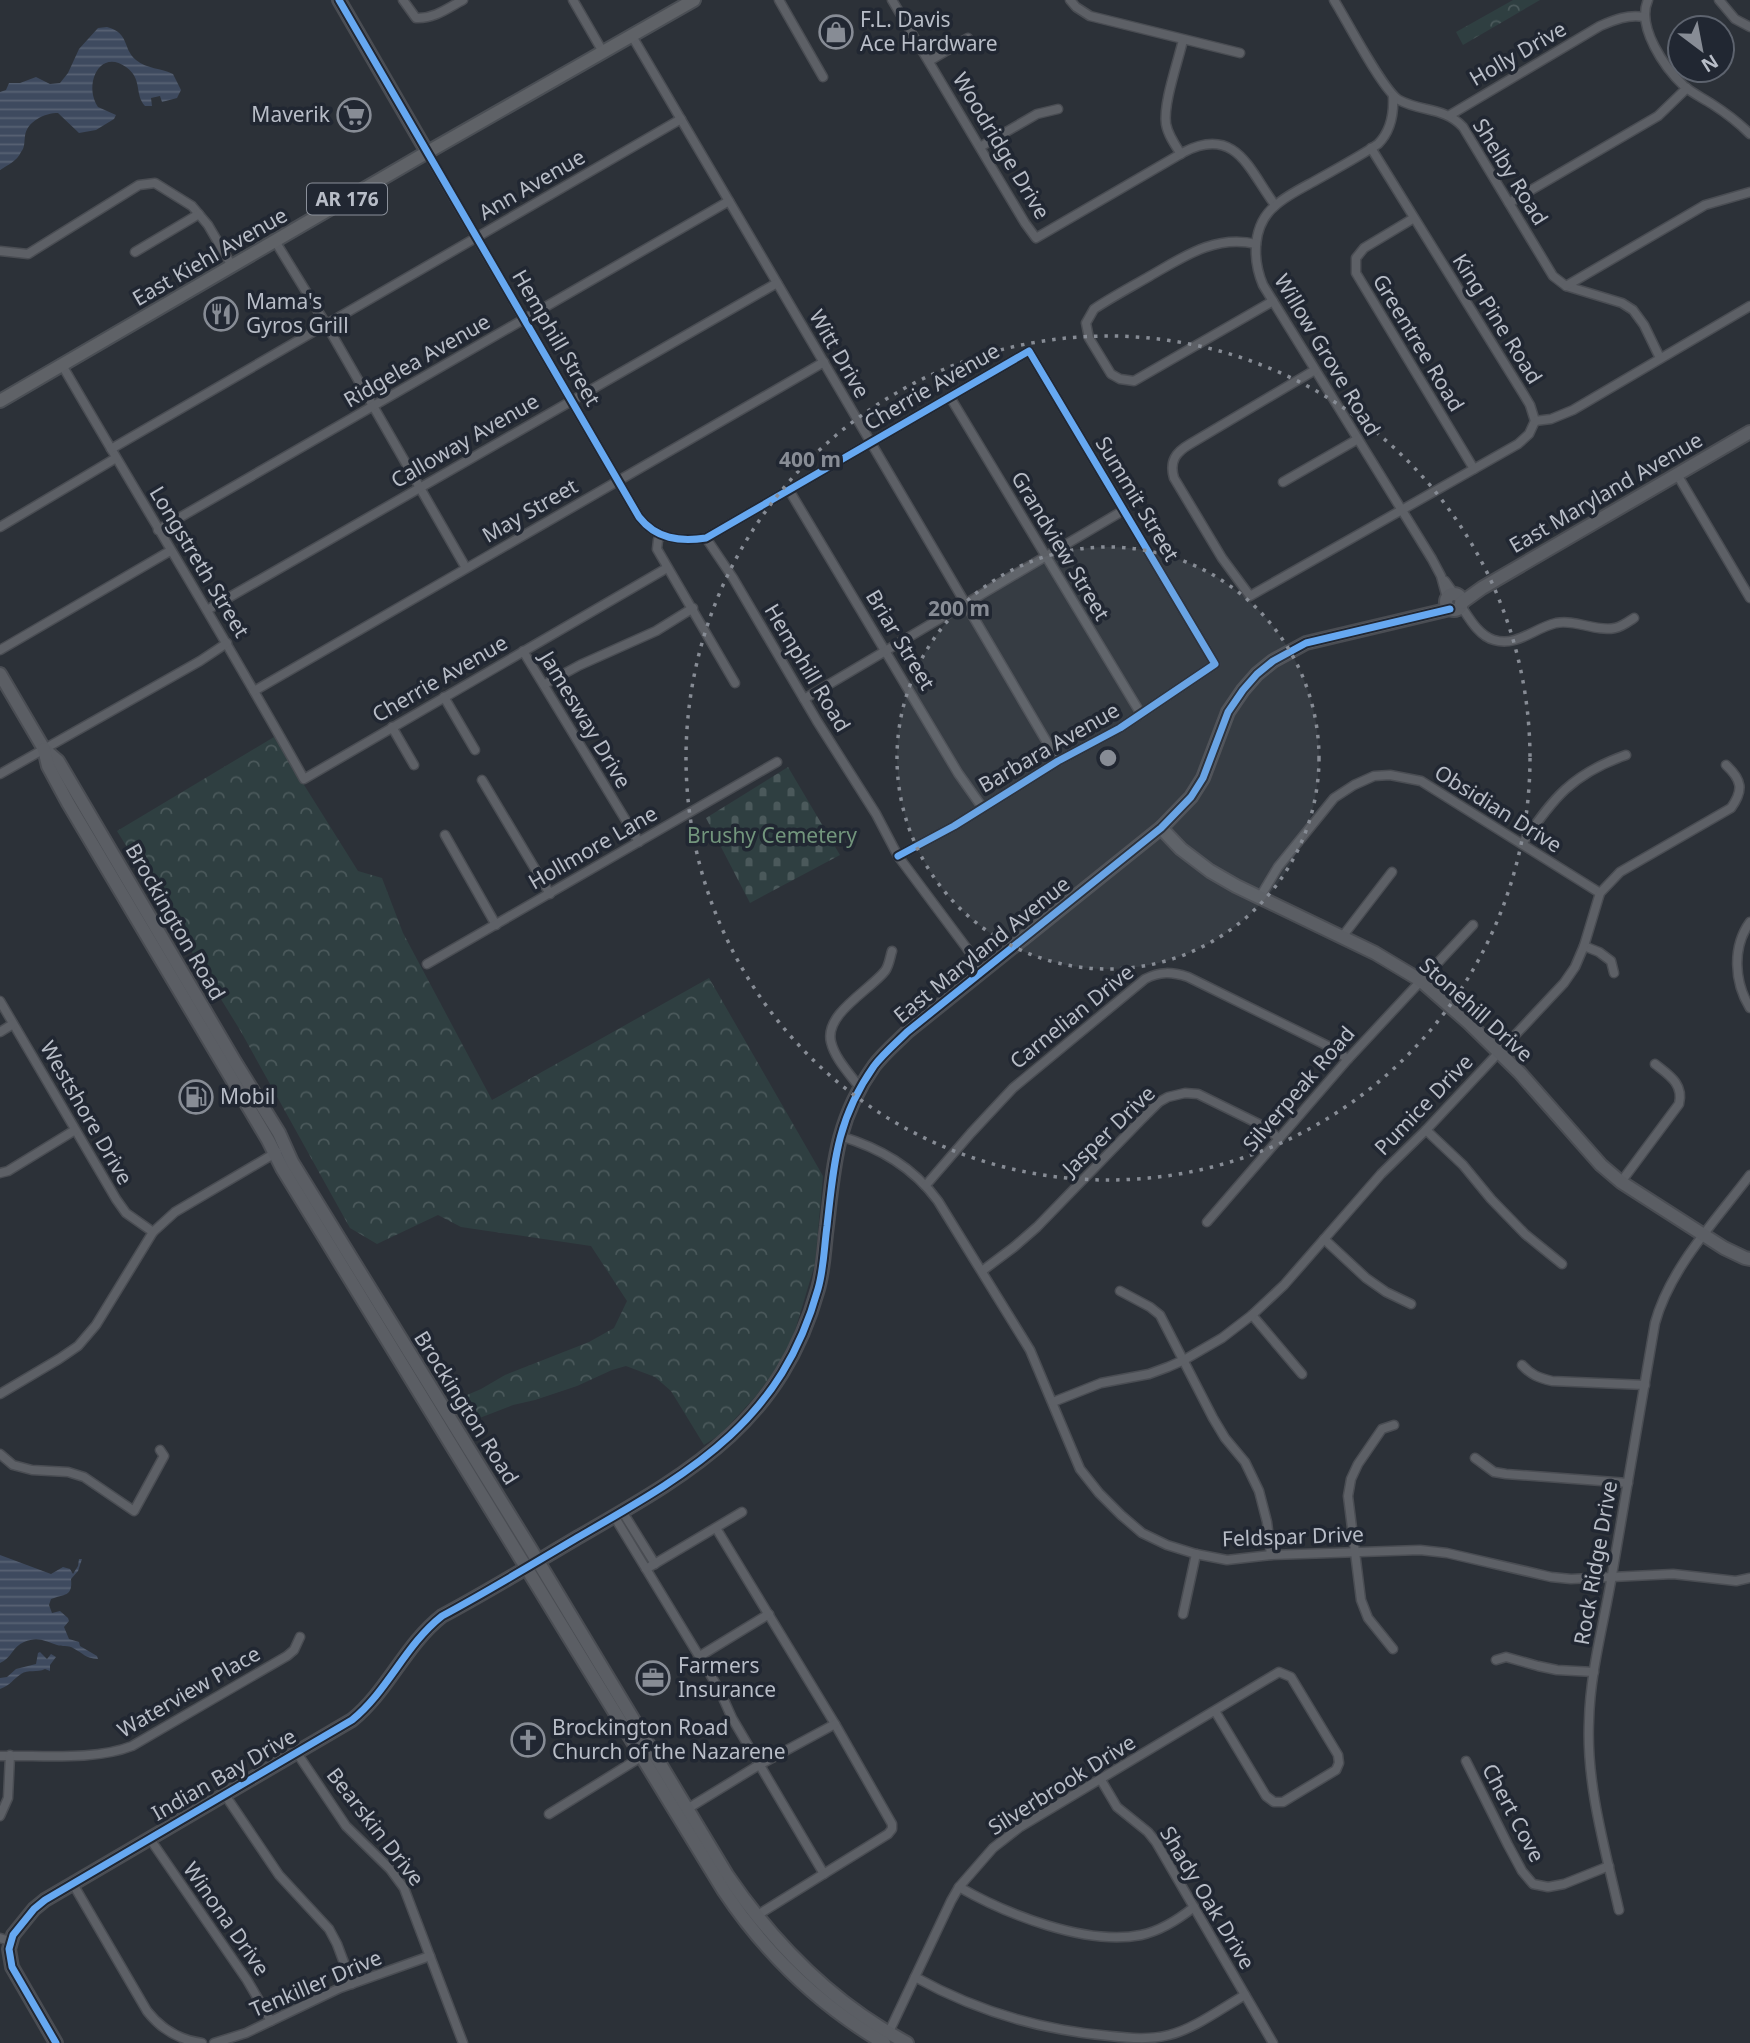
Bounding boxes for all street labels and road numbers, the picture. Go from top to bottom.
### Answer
street label: Holly Drive [1464,14,1571,92]
street label: Woodridge Drive [947,67,1057,224]
street label: Shelby Road [1467,113,1555,230]
street label: Ann Avenue [473,142,590,226]
road number: AR 176 [307,183,387,214]
street label: East Kiehl Avenue [127,200,292,312]
street label: King Pine Road [1447,248,1549,389]
street label: Hemphill Street [506,264,608,411]
street label: Willow Grove Road [1268,268,1387,441]
street label: Greentree Road [1367,269,1471,416]
street label: Witt Drive [803,304,876,403]
street label: Ridgelea Avenue [338,307,495,413]
street label: Cherrie Avenue [859,336,1004,436]
street label: Calloway Avenue [385,386,544,494]
street label: East Maryland Avenue [1504,425,1707,559]
street label: Summit Street [1090,431,1186,566]
street label: Grandview Street [1005,466,1117,626]
street label: May Street [477,471,583,549]
street label: Longstreth Street [144,481,256,643]
street label: Briar Street [860,584,942,695]
street label: Hemphill Road [758,598,857,737]
street label: Cherrie Avenue [367,628,512,728]
street label: Jamesway Drive [533,644,638,793]
street label: Barbara Avenue [973,696,1124,799]
street label: Obsidian Drive [1430,758,1568,859]
street label: Hollmore Lane [523,799,662,895]
street label: Brockington Road [120,838,232,1005]
street label: East Maryland Avenue [887,869,1075,1029]
street label: Stonehill Drive [1414,951,1539,1068]
street label: Carnelian Drive [1004,958,1139,1075]
street label: Silverpeak Road [1236,1020,1360,1157]
street label: Westshore Drive [34,1035,139,1190]
street label: Pumice Drive [1368,1048,1479,1161]
street label: Jasper Drive [1055,1079,1161,1183]
street label: Brockington Road [408,1325,525,1490]
street label: Rock Ridge Drive [1567,1479,1623,1647]
street label: Feldspar Drive [1222,1520,1364,1552]
street label: Waterview Place [112,1639,265,1743]
street label: Indian Bay Drive [146,1721,301,1827]
street label: Silverbrook Drive [983,1728,1140,1841]
street label: Chert Cove [1476,1758,1552,1867]
street label: Bearskin Drive [321,1761,431,1891]
street label: Shady Oak Drive [1154,1821,1262,1974]
street label: Winona Drive [177,1856,276,1981]
street label: Tenkiller Drive [246,1943,386,2023]

